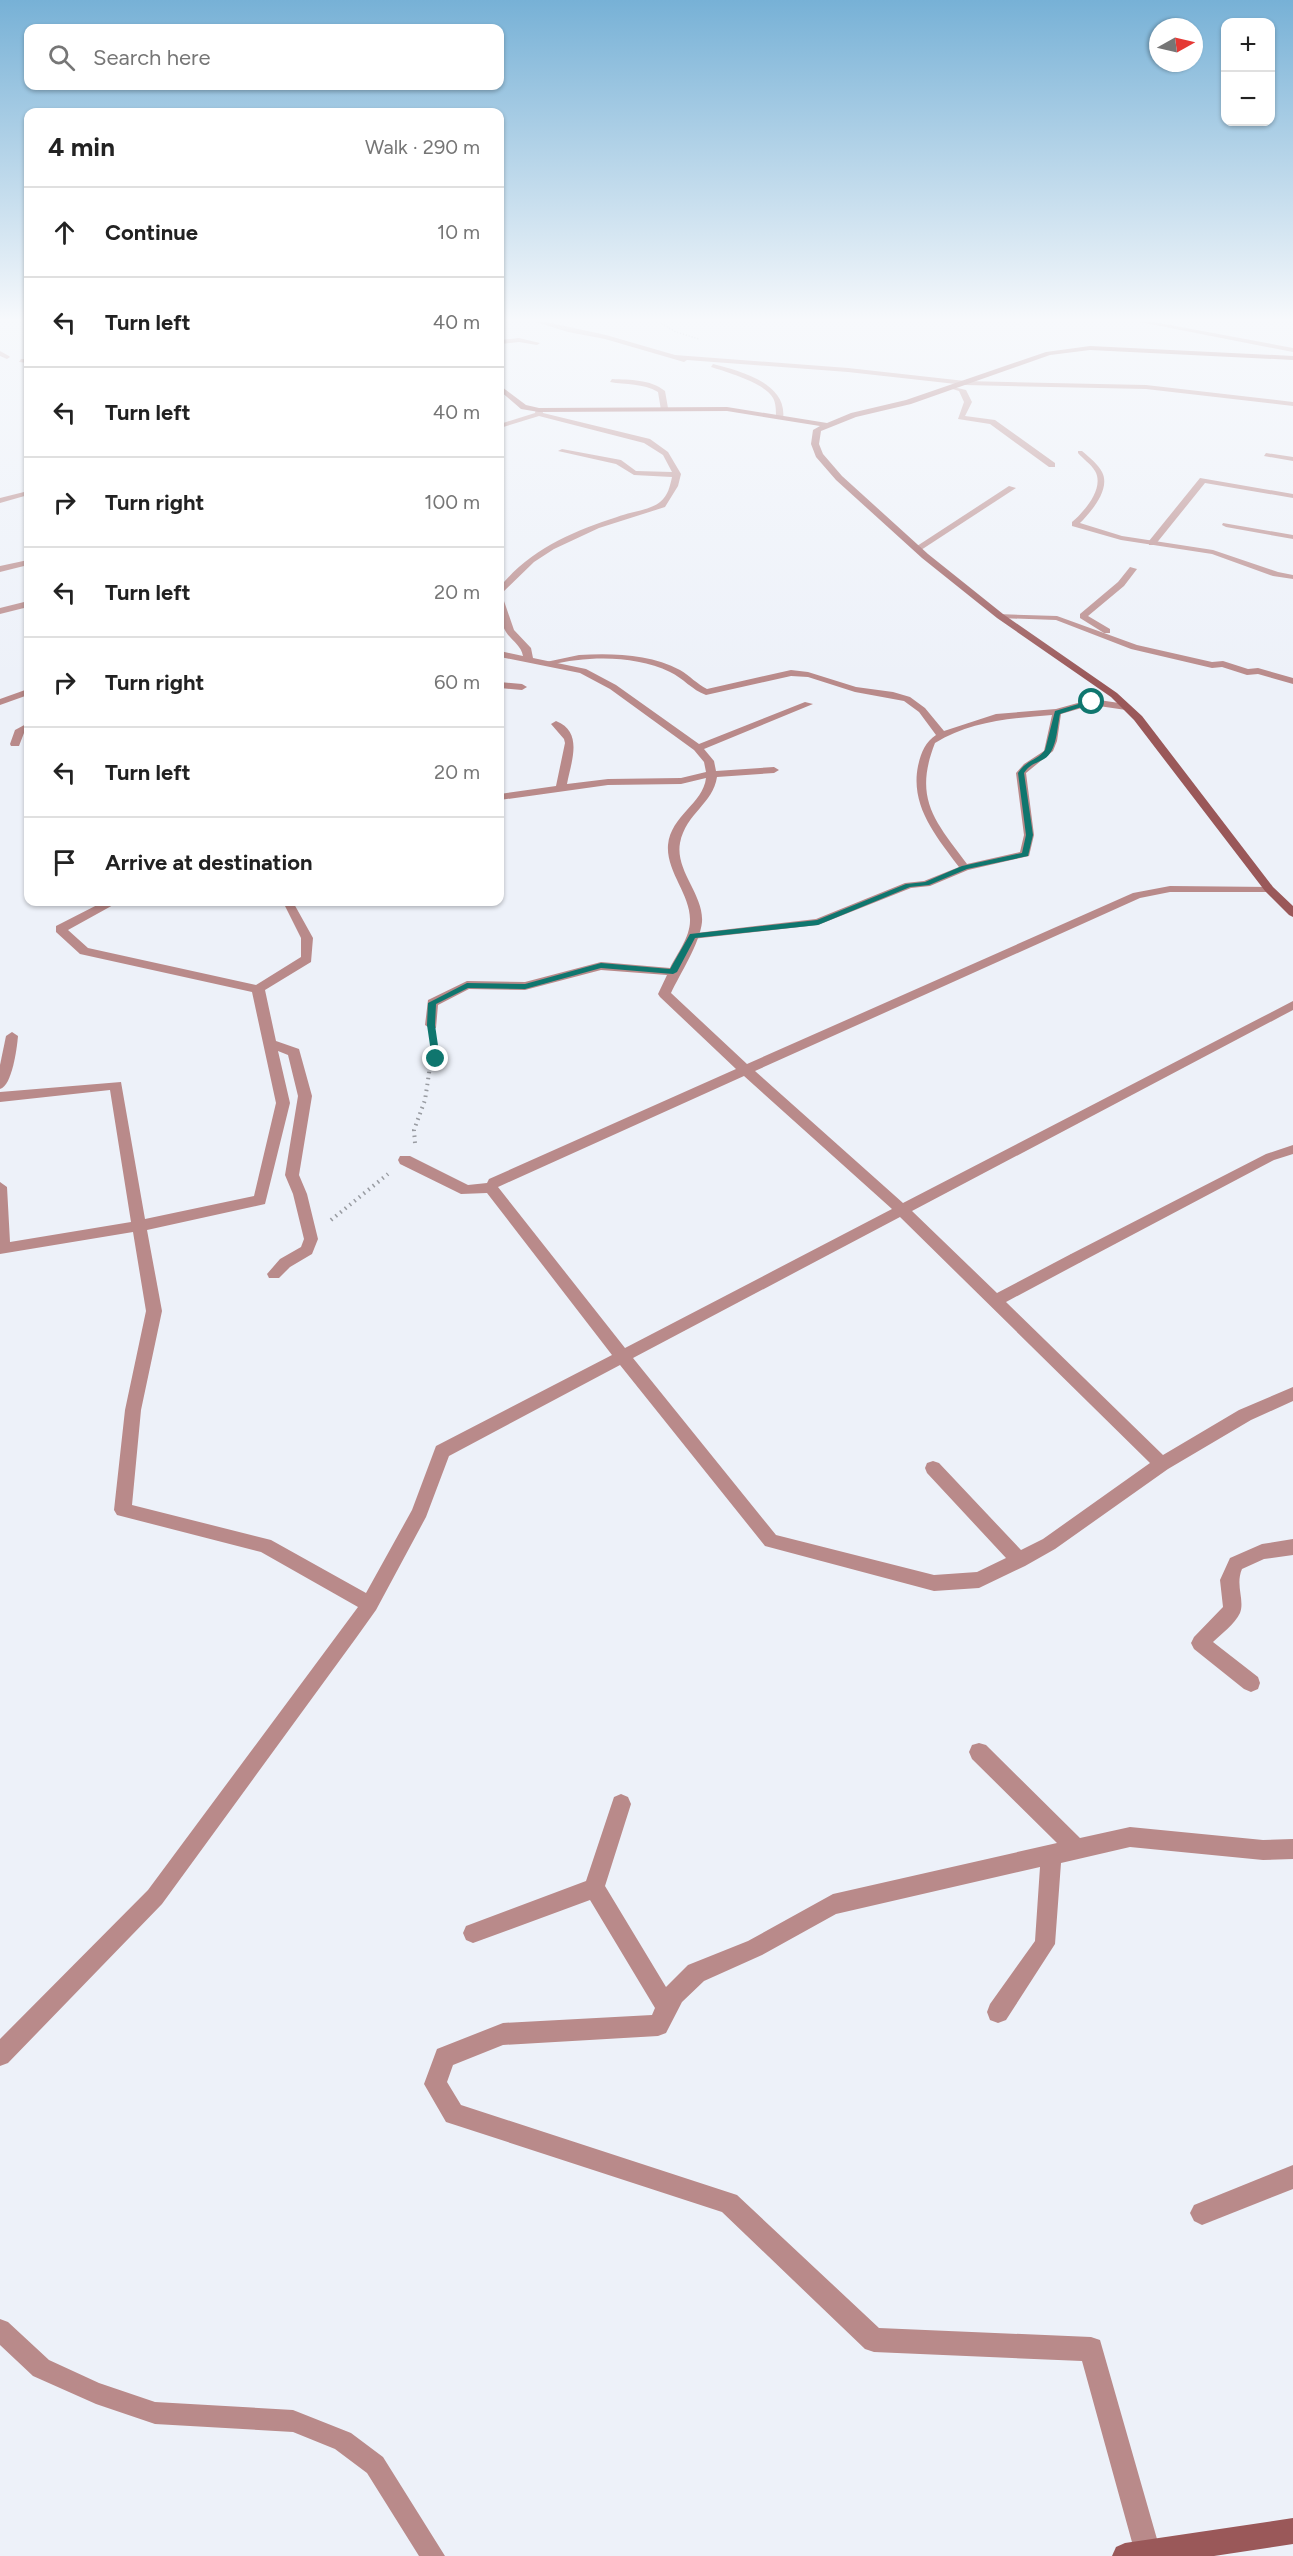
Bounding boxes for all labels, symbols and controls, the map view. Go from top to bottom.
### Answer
north arrow [1149,18,1203,72]
map controls [1221,18,1275,126]
button: + [1221,18,1275,72]
search box [24,24,504,90]
icon: search [45,41,78,74]
text: Search here [93,44,211,71]
button: − [1221,72,1275,126]
text: 4 min [48,131,115,163]
text: Walk · 290 m [365,135,480,159]
icon: ahead [48,216,81,249]
text: Continue [105,219,198,246]
text: 10 m [437,220,480,244]
icon: left [48,306,81,339]
text: Turn left [105,309,191,336]
text: 40 m [433,310,480,334]
icon: left [48,396,81,429]
text: Turn left [105,399,191,426]
text: 40 m [433,400,480,424]
icon: right [48,486,81,519]
text: Turn right [105,489,204,516]
text: 100 m [424,490,480,514]
icon: left [48,576,81,609]
text: Turn left [105,579,191,606]
text: 20 m [434,580,480,604]
icon: right [48,666,81,699]
text: Turn right [105,669,204,696]
text: 60 m [434,670,480,694]
route start [1078,688,1104,714]
icon: left [48,756,81,789]
text: Turn left [105,759,191,786]
text: 20 m [434,760,480,784]
icon: arrive [48,846,81,879]
text: Arrive at destination [105,849,313,876]
route end [422,1045,448,1071]

